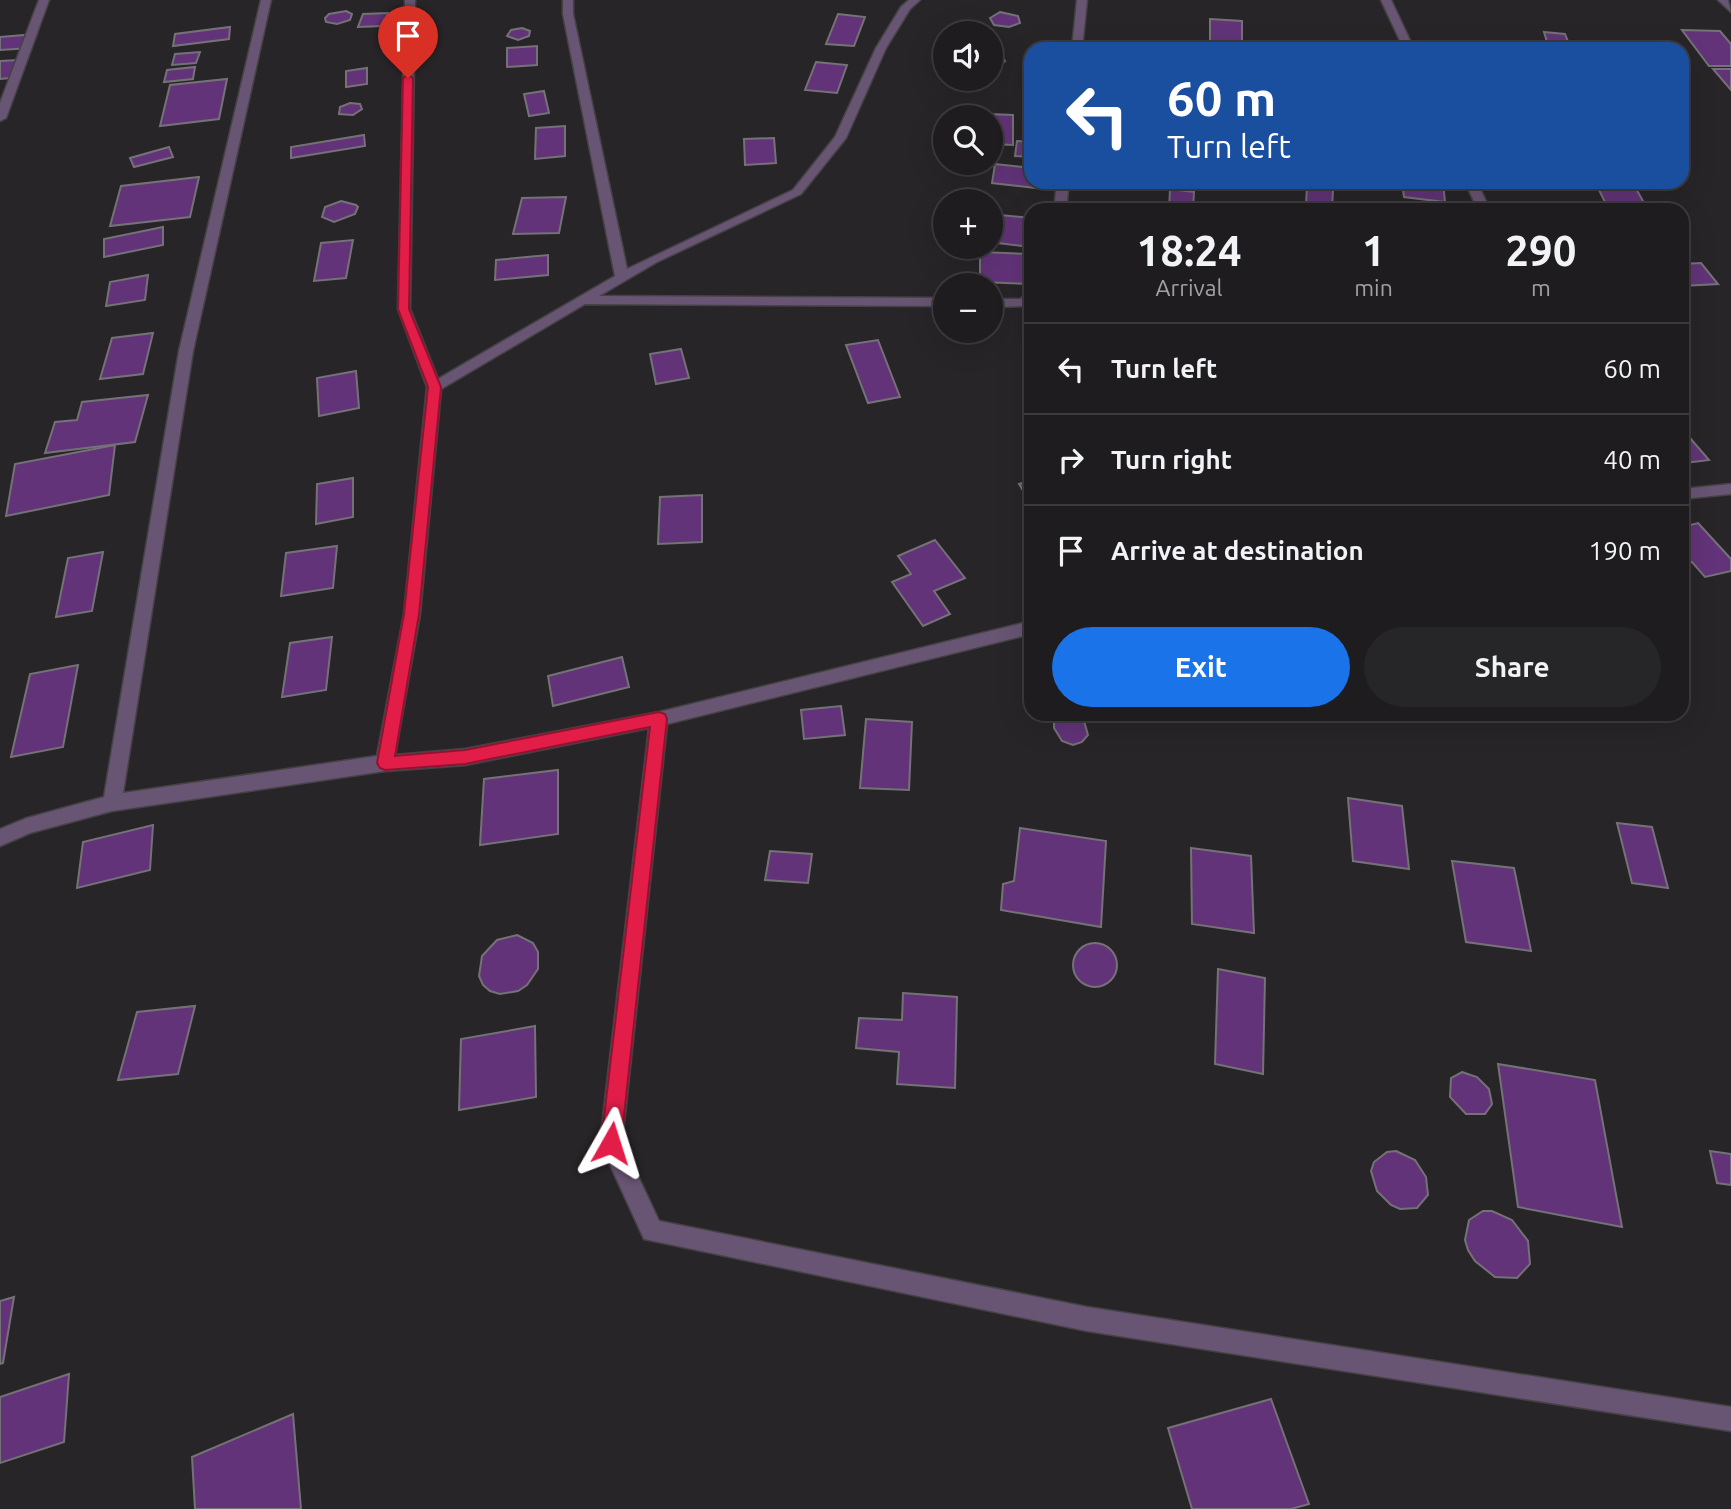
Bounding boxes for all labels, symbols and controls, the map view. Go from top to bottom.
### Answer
pin [378,6,438,78]
icon: arrive [389,17,427,55]
map controls [933,21,1003,343]
button: sound [933,21,1003,91]
icon: left [1052,70,1143,161]
text: 60 m [1167,70,1276,125]
button: search [933,105,1003,175]
text: Turn left [1167,128,1291,164]
button: + [933,189,1003,259]
text: 18:24 [1137,227,1242,274]
text: 1 [1362,227,1385,274]
text: 290 [1505,227,1576,274]
button: − [933,273,1003,343]
text: Arrival [1156,275,1223,300]
text: min [1354,275,1393,300]
text: m [1531,275,1551,300]
icon: left [1052,350,1090,388]
text: Turn left [1111,354,1217,383]
text: 60 m [1603,354,1661,383]
icon: right [1052,441,1090,479]
text: Turn right [1111,445,1232,474]
text: 40 m [1603,445,1661,474]
icon: arrive [1052,532,1090,570]
text: Arrive at destination [1111,536,1364,565]
text: 190 m [1589,536,1661,565]
button: Exit [1052,627,1350,707]
button: Share [1364,627,1661,707]
position arrow [574,1106,648,1180]

